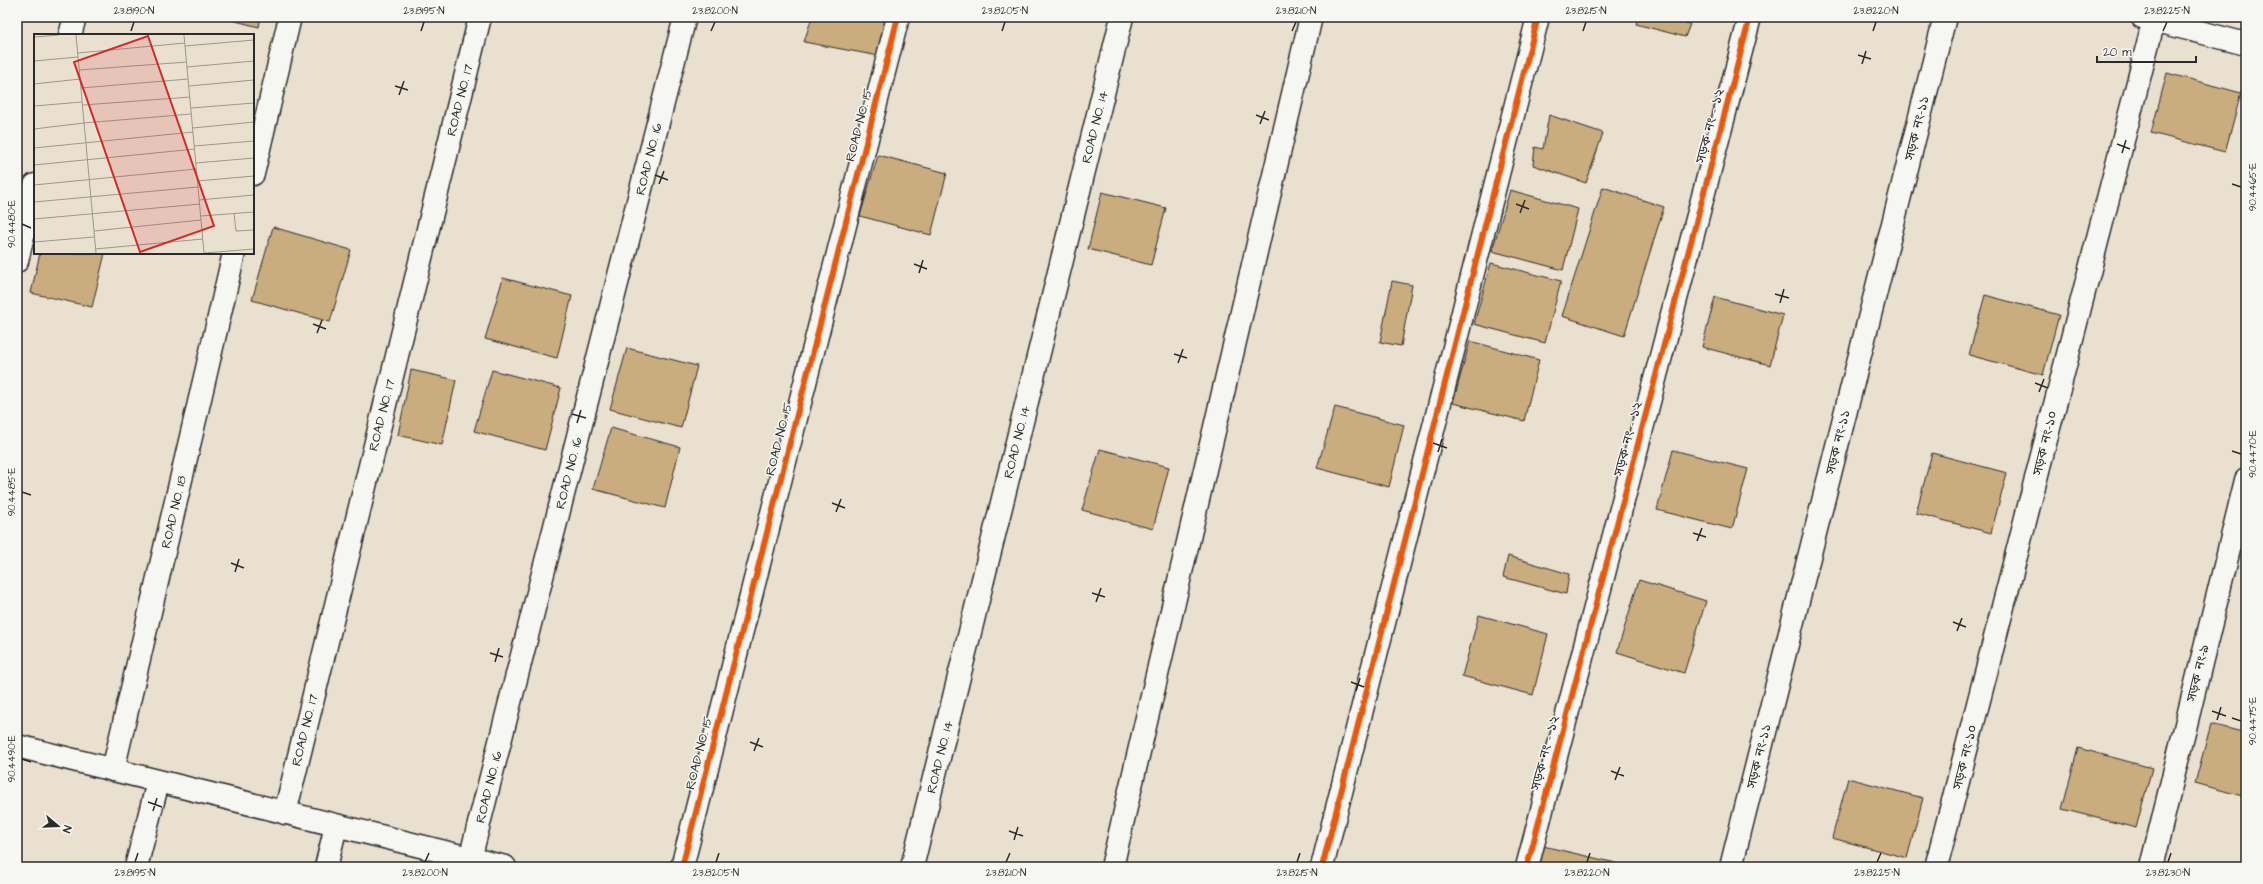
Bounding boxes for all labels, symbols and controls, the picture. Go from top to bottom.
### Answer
text: 23.8190°N [114,4,154,18]
text: 23.8195°N [403,4,445,18]
text: 23.8200°N [692,4,738,18]
text: 23.8205°N [982,4,1028,18]
text: 23.8210°N [1276,4,1316,18]
text: 23.8215°N [1565,4,1607,18]
text: 23.8220°N [1854,4,1898,18]
text: 23.8225°N [2144,4,2190,18]
inset map [34,34,254,254]
scale bar [2097,38,2196,64]
text: 20 m [2103,44,2132,61]
street label: ROAD NO. 17 [442,62,478,138]
street label: সড়ক নং - ১২ [1691,86,1729,166]
street label: ROAD NO. 15 [841,87,877,163]
street label: ROAD NO. 14 [1077,89,1113,165]
street label: সড়ক নং-১১ [1900,94,1934,163]
street label: ROAD NO. 16 [631,121,667,197]
text: 90.4465°E [2246,163,2260,211]
text: 90.4480°E [5,200,19,248]
street label: ROAD NO. 17 [364,377,400,453]
street label: সড়ক নং - ১২ [1609,399,1647,479]
street label: ROAD NO. 15 [761,401,797,477]
street label: ROAD NO. 14 [999,404,1035,480]
street label: সড়ক নং-১১ [1821,408,1855,477]
street label: সড়ক নং-১০ [2028,409,2062,478]
text: 90.4470°E [2246,430,2260,478]
street label: ROAD NO. 16 [551,435,587,511]
text: 90.4485°E [5,468,19,516]
street label: ROAD NO. 18 [157,473,191,550]
street label: সড়ক নং-৯ [2182,642,2214,704]
street label: ROAD NO. 17 [287,692,323,768]
text: 90.4475°E [2246,697,2260,745]
street label: সড়ক নং - ১২ [1526,713,1564,793]
street label: ROAD NO. 15 [681,715,717,791]
street label: ROAD NO. 14 [922,719,958,795]
street label: সড়ক নং-১১ [1742,722,1776,791]
street label: সড়ক নং-১০ [1948,723,1982,792]
text: 90.4490°E [5,735,19,783]
street label: ROAD NO. 16 [471,749,507,825]
north arrow [38,806,78,846]
text: N [59,823,75,835]
text: 23.8195°N [114,866,156,880]
text: 23.8200°N [402,866,448,880]
text: 23.8205°N [693,866,739,880]
text: 23.8210°N [986,866,1026,880]
text: 23.8215°N [1276,866,1318,880]
text: 23.8220°N [1565,866,1609,880]
text: 23.8225°N [1854,866,1900,880]
text: 23.8230°N [2146,866,2190,880]

